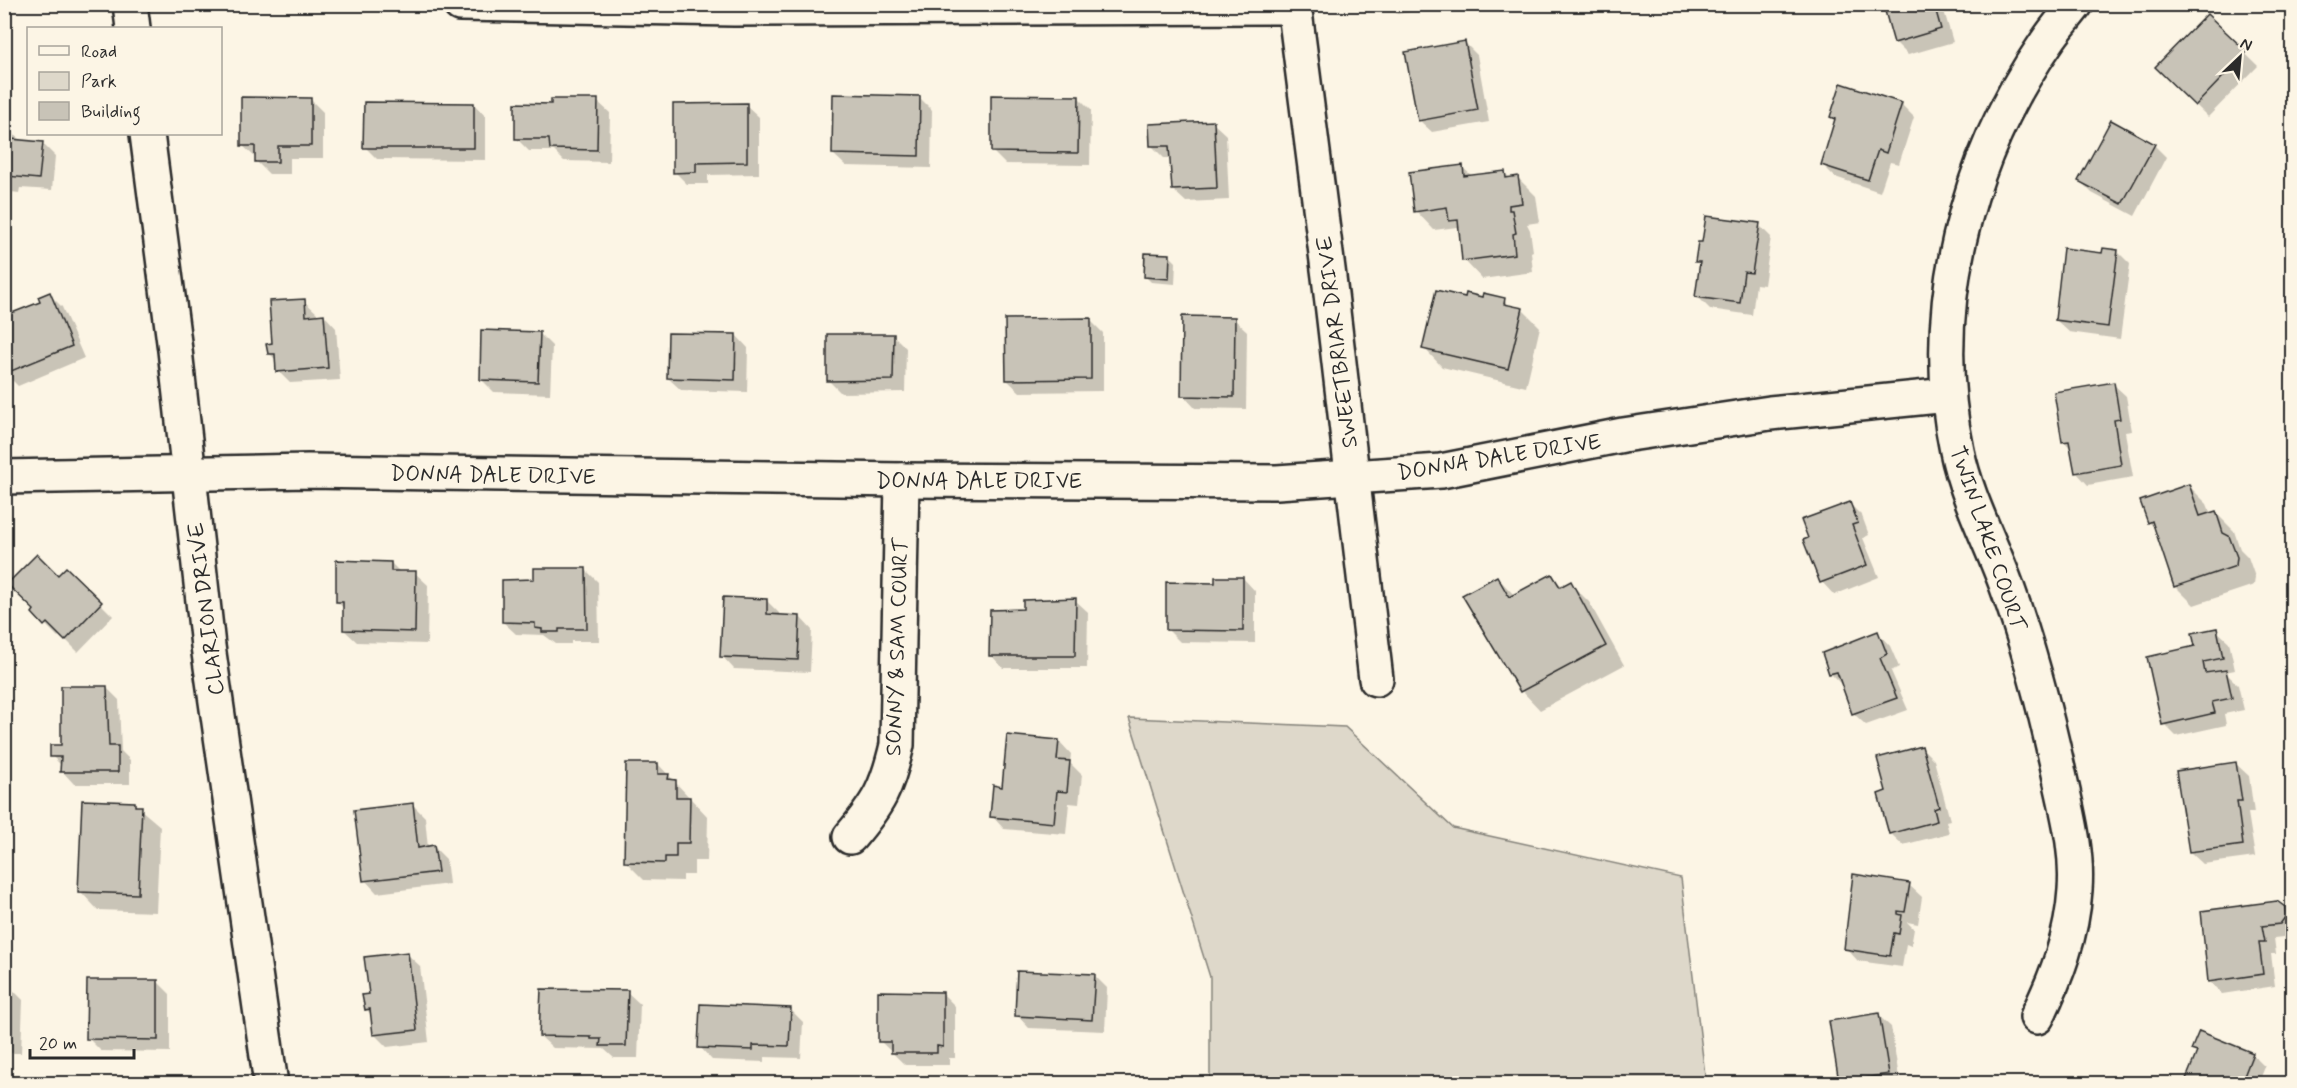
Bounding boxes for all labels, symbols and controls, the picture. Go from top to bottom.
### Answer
legend [27,27,222,135]
north arrow [2210,27,2270,87]
text: N [2237,33,2255,57]
text: Road [81,40,117,64]
text: Park [81,70,117,94]
text: Building [81,100,141,126]
street label: SWEETBRIAR DRIVE [1311,234,1365,449]
street label: DONNA DALE DRIVE [1395,428,1603,488]
street label: TWIN LAKE COURT [1942,443,2032,636]
street label: DONNA DALE DRIVE [390,460,596,492]
street label: DONNA DALE DRIVE [876,468,1082,496]
street label: CLARION DRIVE [182,521,232,697]
street label: SONNY & SAM COURT [880,537,916,756]
scale bar [30,1022,134,1060]
text: 20 m [39,1032,77,1056]

